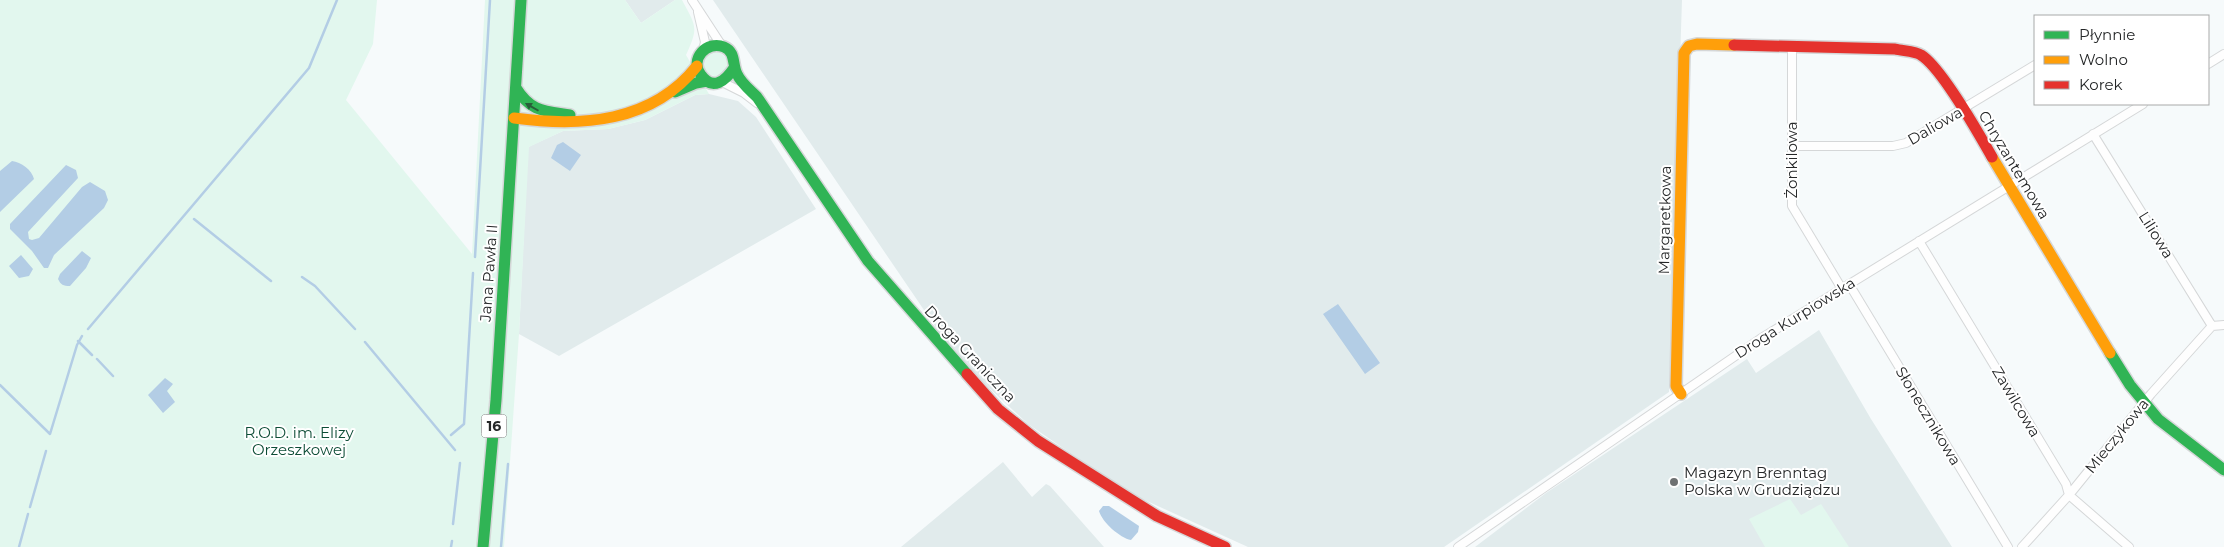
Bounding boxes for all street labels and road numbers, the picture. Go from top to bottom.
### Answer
street label: Daliowa [1904,102,1966,149]
street label: Chryzantemowa [1975,107,2054,222]
street label: Żonkilowa [1782,121,1801,199]
street label: Margaretkowa [1654,165,1675,274]
street label: Liliowa [2135,208,2178,262]
street label: Jana Pawła II [476,224,501,323]
street label: Droga Kurpiowska [1731,273,1859,362]
street label: Droga Graniczna [921,301,1020,406]
street label: Słonecznikowa [1892,363,1965,469]
street label: Zawilcowa [1988,363,2045,440]
street label: Mieczykowa [2081,394,2153,477]
road number: 16 [482,414,506,438]

